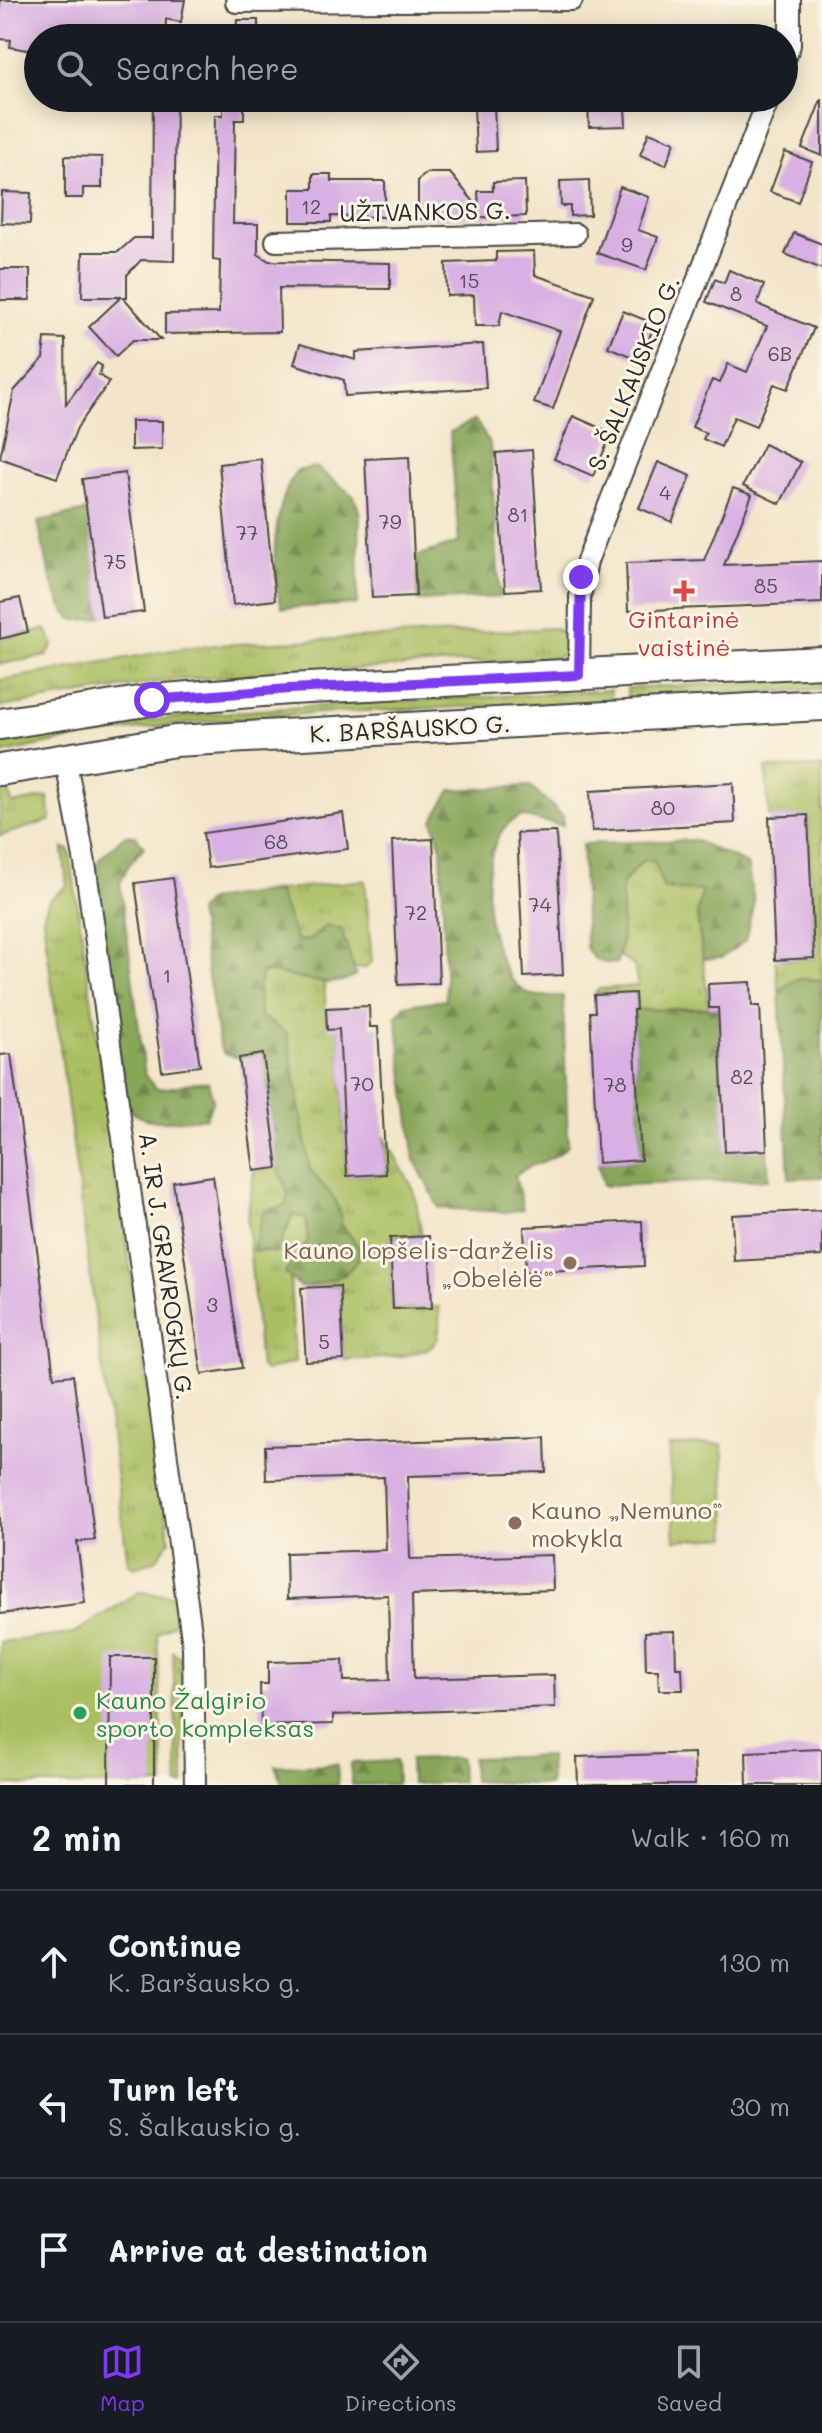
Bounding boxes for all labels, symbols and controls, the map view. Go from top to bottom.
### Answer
search box [24,24,798,112]
icon: search [52,46,96,90]
text: Search here [116,48,299,88]
house number: 12 [301,193,321,219]
street label: UŽTVANKOS G. [339,194,511,228]
house number: 9 [621,231,633,257]
house number: 15 [459,267,479,293]
street label: S. ŠALKAUSKIO G. [580,271,686,475]
house number: 8 [730,280,742,306]
house number: 6B [768,340,792,366]
house number: 4 [659,479,671,505]
house number: 81 [507,501,529,527]
house number: 79 [379,508,402,534]
house number: 77 [236,519,258,545]
house number: 75 [104,548,126,574]
route end [563,559,599,595]
house number: 85 [754,572,778,598]
marker: Gintarinė vaistinė [675,582,693,600]
place label: Gintarinė vaistinė [628,603,740,662]
route start [134,682,170,718]
street label: K. BARŠAUSKO G. [309,707,511,749]
house number: 80 [651,794,675,820]
house number: 68 [264,828,288,854]
house number: 74 [529,891,552,917]
house number: 72 [405,899,427,925]
house number: 1 [163,962,171,988]
house number: 82 [730,1063,754,1089]
house number: 70 [350,1070,374,1096]
house number: 78 [603,1071,627,1097]
street label: A. IR J. GRAVROGKŲ G. [133,1130,201,1402]
place label: Kauno lopšelis-darželis „Obelėlė“ [283,1234,554,1293]
marker: Kauno lopšelis-darželis „Obelėlė“ [561,1254,579,1272]
house number: 3 [206,1291,218,1317]
house number: 5 [318,1328,330,1354]
place label: Kauno „Nemuno“ mokykla [531,1494,723,1553]
marker: Kauno „Nemuno“ mokykla [506,1514,524,1532]
place label: Kauno Žalgirio sporto kompleksas [96,1684,314,1743]
marker: Kauno Žalgirio sporto kompleksas [71,1704,89,1722]
text: 2 min [32,1815,121,1860]
text: Walk · 160 m [630,1820,790,1854]
text: Continue [108,1925,241,1965]
icon: ahead [32,1940,76,1984]
text: 130 m [718,1945,790,1979]
text: K. Baršausko g. [108,1965,301,1999]
text: Turn left [108,2069,239,2109]
icon: left [32,2084,76,2128]
text: 30 m [730,2089,790,2123]
text: S. Šalkauskio g. [108,2109,301,2143]
icon: arrive [32,2228,76,2272]
text: Arrive at destination [108,2230,428,2270]
tab: Map [100,2340,145,2417]
tab: Directions [345,2340,457,2417]
tab: Saved [657,2340,722,2417]

